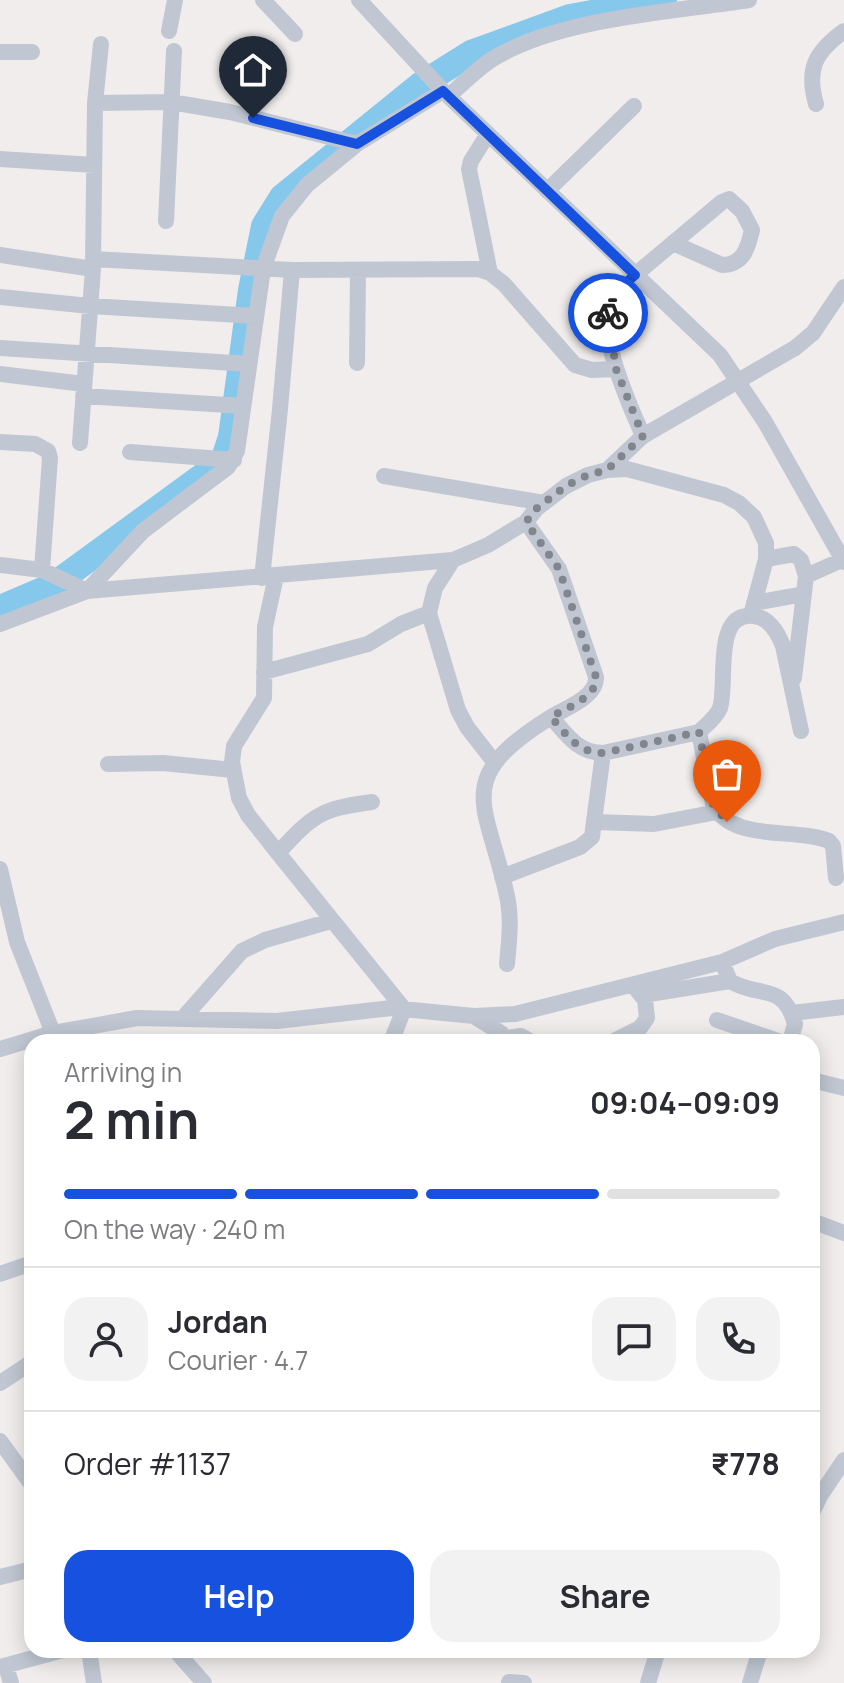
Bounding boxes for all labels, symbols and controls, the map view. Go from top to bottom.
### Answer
pin [219,36,287,118]
icon: home [231,48,275,92]
courier [568,273,648,353]
icon: bike [586,291,630,335]
pin [693,740,761,822]
icon: bag [705,752,749,796]
text: Arriving in [64,1054,182,1090]
text: 09:04–09:09 [590,1082,780,1123]
text: 2 min [64,1084,199,1155]
text: On the way · 240 m [64,1211,285,1247]
button: person [64,1297,148,1381]
button: chat [592,1297,676,1381]
button: phone [696,1297,780,1381]
text: Jordan [168,1301,268,1342]
text: Courier · 4.7 [168,1342,308,1378]
text: Order #1137 [64,1443,231,1484]
text: ₹778 [711,1443,780,1484]
button: Help [64,1550,414,1642]
button: Share [430,1550,780,1642]

